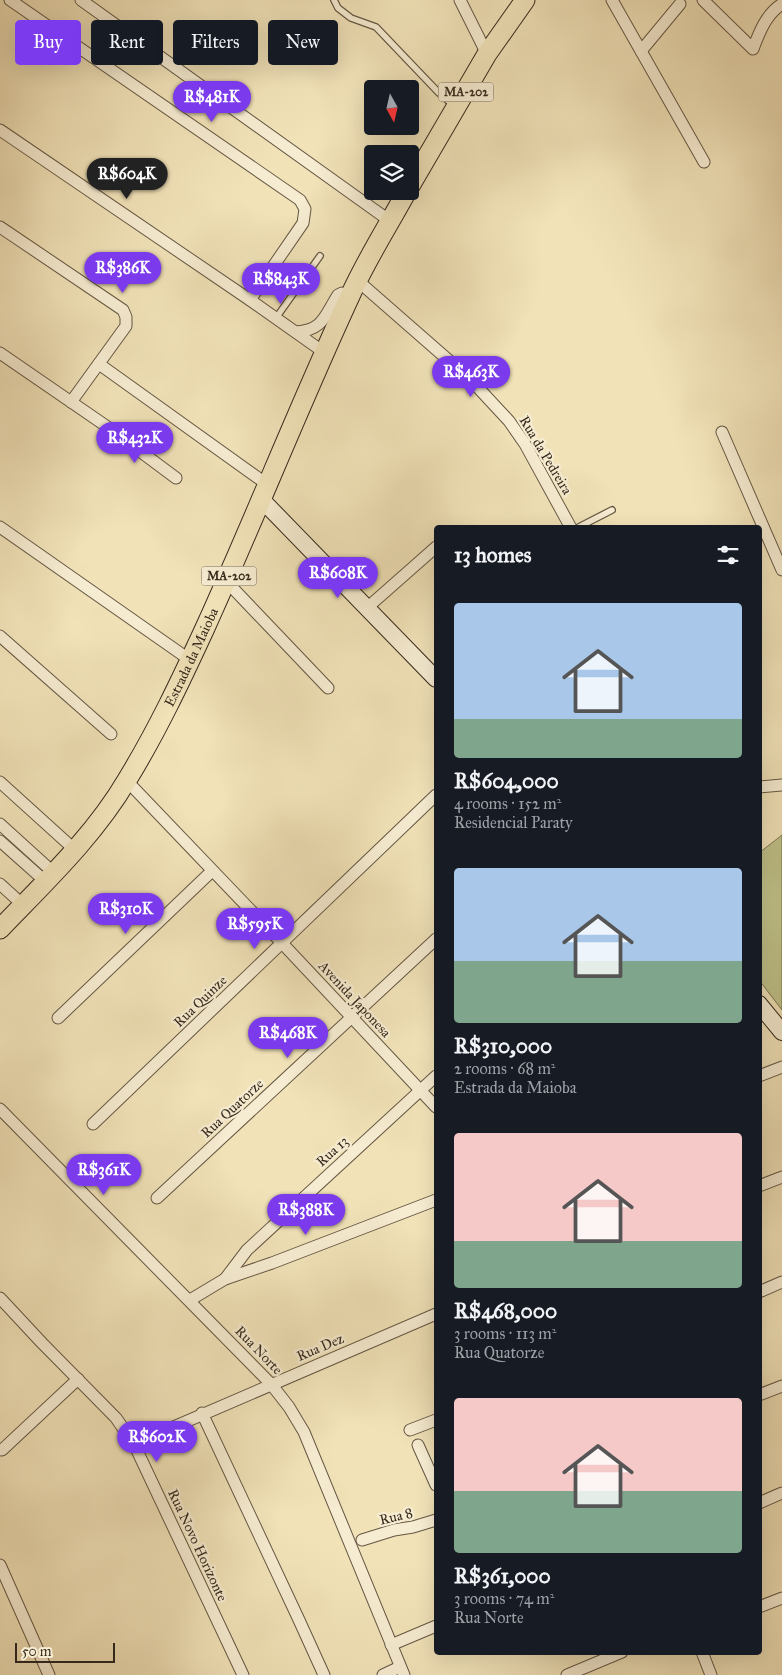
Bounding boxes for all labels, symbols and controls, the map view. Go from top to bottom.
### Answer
chip: Buy [15,20,81,65]
chip: Rent [91,20,163,65]
chip: Filters [173,20,258,65]
chip: New [268,20,338,65]
pin: R$481K [171,80,253,123]
north arrow [364,80,419,135]
map controls [364,80,419,200]
road number: MA-202 [438,82,494,101]
text: R$481K [184,87,240,106]
button: layers [364,145,419,200]
pin: R$604K [86,158,168,200]
text: R$604K [98,164,156,183]
pin: R$386K [82,252,164,294]
text: R$386K [95,258,151,277]
pin: R$843K [240,262,322,305]
text: R$843K [253,269,309,288]
pin: R$463K [430,356,512,398]
text: R$463K [443,362,499,381]
street label: Rua da Pedreira [515,413,576,498]
pin: R$432K [94,422,176,464]
text: R$432K [107,428,163,447]
icon: filters [714,541,742,569]
text: 13 homes [454,542,531,568]
pin: R$608K [297,556,379,599]
text: R$608K [309,563,367,582]
road number: MA-202 [202,566,256,586]
street label: Estrada da Maioba [161,605,222,710]
icon: home [553,636,643,726]
text: R$604,000 [454,768,559,794]
text: 4 rooms · 152 m² [454,794,561,813]
text: Residencial Paraty [454,813,573,832]
pin: R$310K [85,892,167,935]
text: R$310K [99,899,153,918]
icon: home [553,901,643,991]
pin: R$595K [214,908,296,950]
text: R$595K [227,914,283,933]
street label: Avenida Japonesa [313,957,394,1042]
street label: Rua Quinze [170,972,231,1031]
pin: R$468K [247,1016,329,1059]
text: R$468K [259,1023,317,1042]
text: R$310,000 [454,1033,552,1059]
text: 2 rooms · 68 m² [454,1059,555,1078]
street label: Rua Quatorze [198,1075,267,1142]
text: Estrada da Maioba [454,1078,576,1097]
street label: Rua 13 [313,1133,352,1170]
pin: R$361K [63,1154,145,1196]
text: R$361K [77,1160,131,1179]
icon: home [553,1166,643,1256]
pin: R$388K [265,1194,347,1236]
text: R$388K [278,1200,334,1219]
text: R$468,000 [454,1298,557,1324]
street label: Rua Norte [231,1323,286,1378]
text: 3 rooms · 113 m² [454,1324,556,1343]
street label: Rua Dez [294,1330,347,1365]
text: Rua Quatorze [454,1343,544,1362]
pin: R$602K [116,1420,198,1463]
text: R$602K [128,1427,186,1446]
icon: home [553,1431,643,1521]
street label: Rua Novo Horizonte [164,1486,231,1604]
street label: Rua 8 [378,1504,414,1529]
text: R$361,000 [454,1563,551,1589]
text: 3 rooms · 74 m² [454,1589,554,1608]
text: Rua Norte [454,1608,524,1627]
scale bar [15,1640,115,1663]
text: 50 m [22,1643,51,1660]

